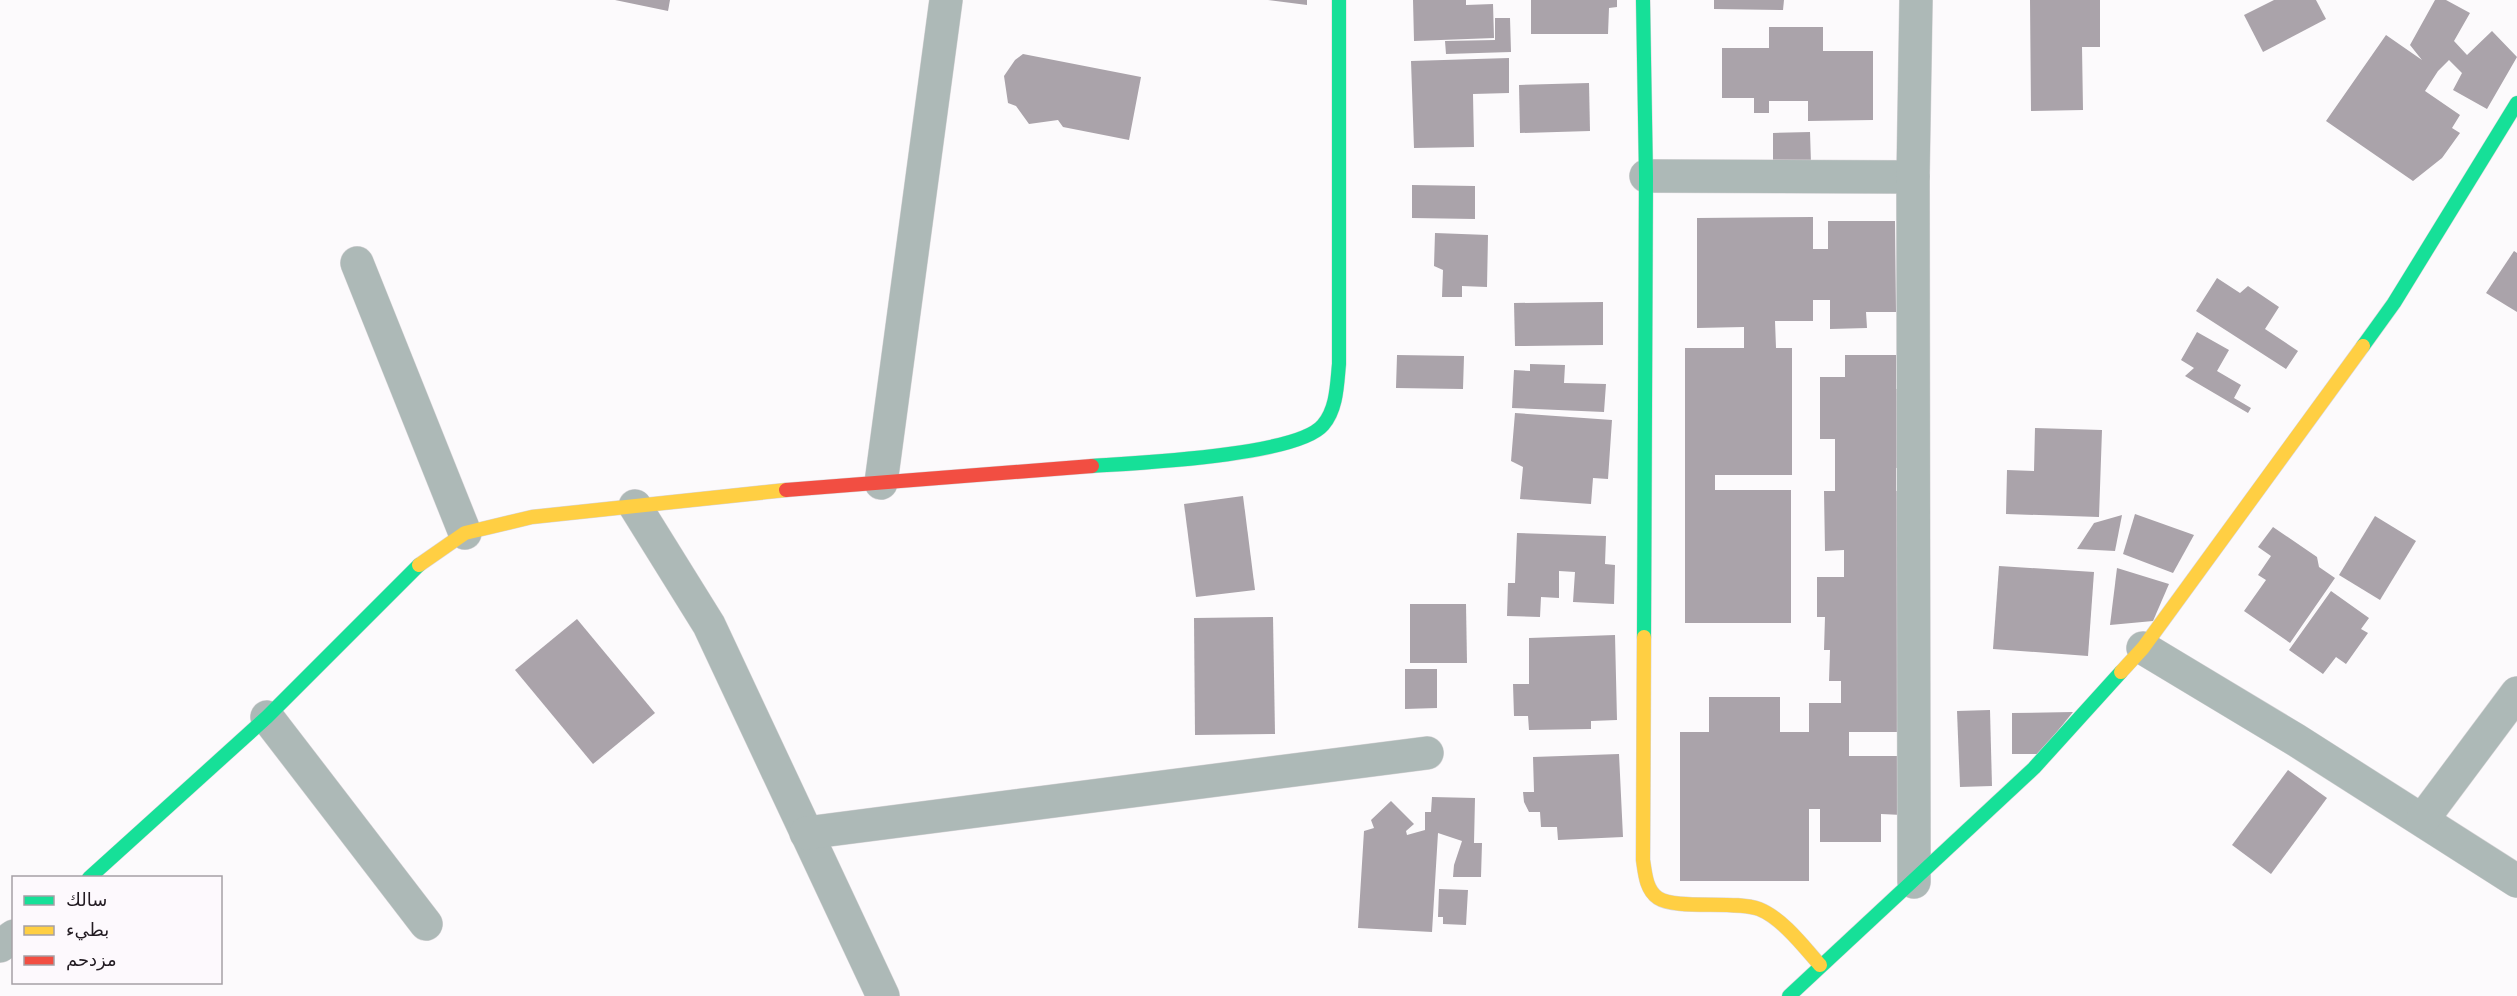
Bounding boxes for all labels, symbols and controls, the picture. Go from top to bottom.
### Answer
legend [12,876,222,984]
text: سالك [66,889,107,910]
text: بطيء [66,919,109,941]
text: مزدحم [66,949,117,971]

